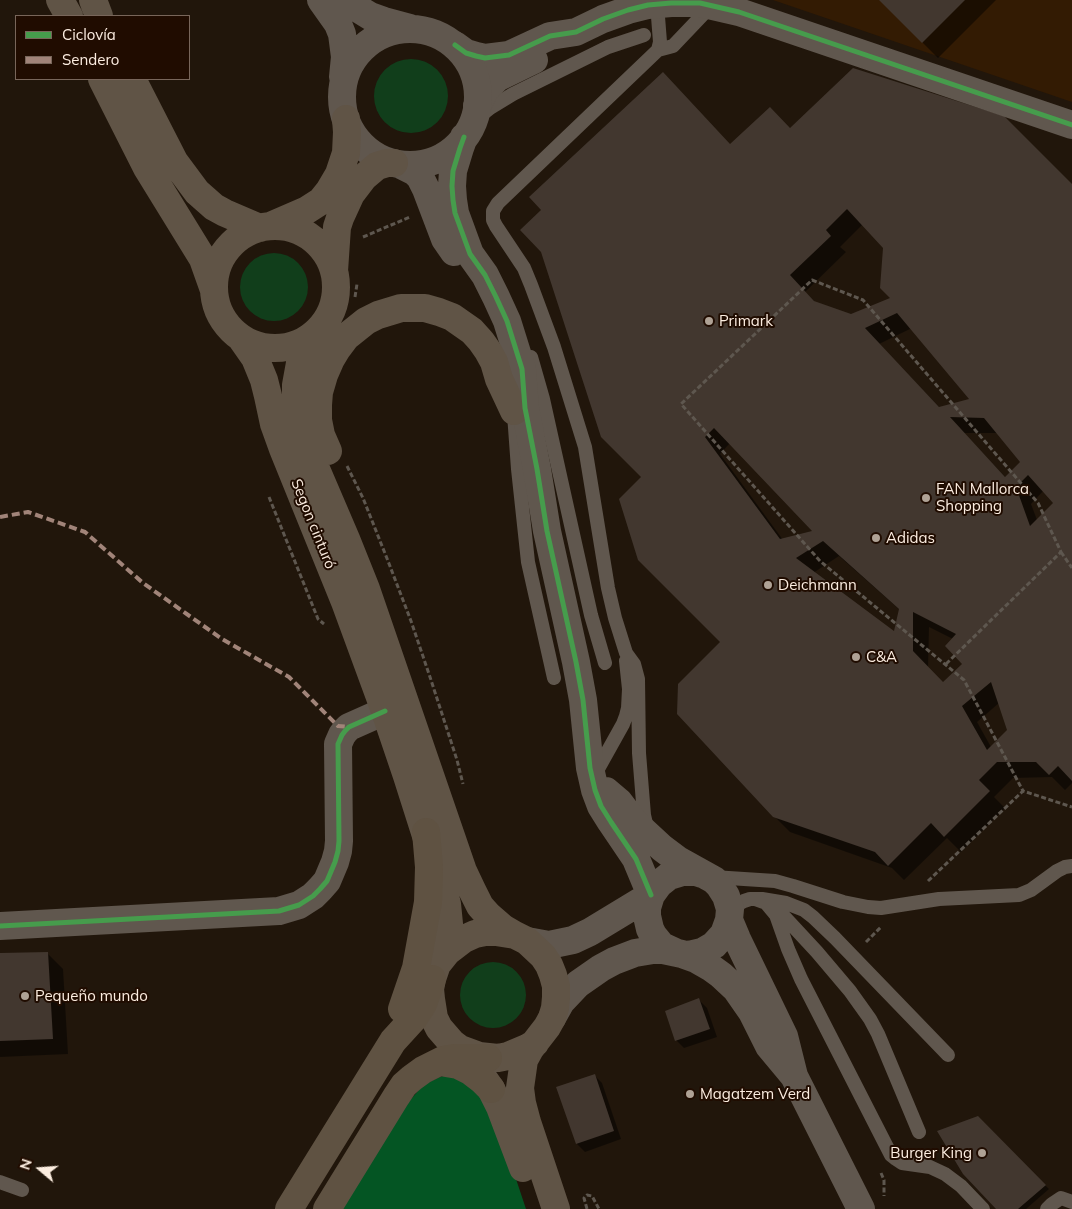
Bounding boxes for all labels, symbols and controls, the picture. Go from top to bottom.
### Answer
legend [15,15,190,80]
text: Ciclovía [62,25,116,44]
text: Sendero [62,50,119,69]
place label: Primark [719,312,773,330]
marker: Primark [703,315,715,327]
street label: Segon cinturó [287,476,339,572]
place label: FAN Mallorca Shopping [936,480,1029,515]
marker: FAN Mallorca Shopping [920,492,932,504]
place label: Adidas [886,529,935,547]
marker: Adidas [870,532,882,544]
place label: Deichmann [778,576,857,594]
marker: Deichmann [762,579,774,591]
place label: C&A [866,648,897,666]
marker: C&A [850,651,862,663]
place label: Pequeño mundo [35,987,148,1005]
marker: Pequeño mundo [19,990,31,1002]
place label: Magatzem Verd [700,1085,810,1103]
marker: Magatzem Verd [684,1088,696,1100]
north arrow [15,1144,65,1194]
place label: Burger King [890,1144,972,1162]
marker: Burger King [976,1147,988,1159]
text: N [16,1157,36,1172]

